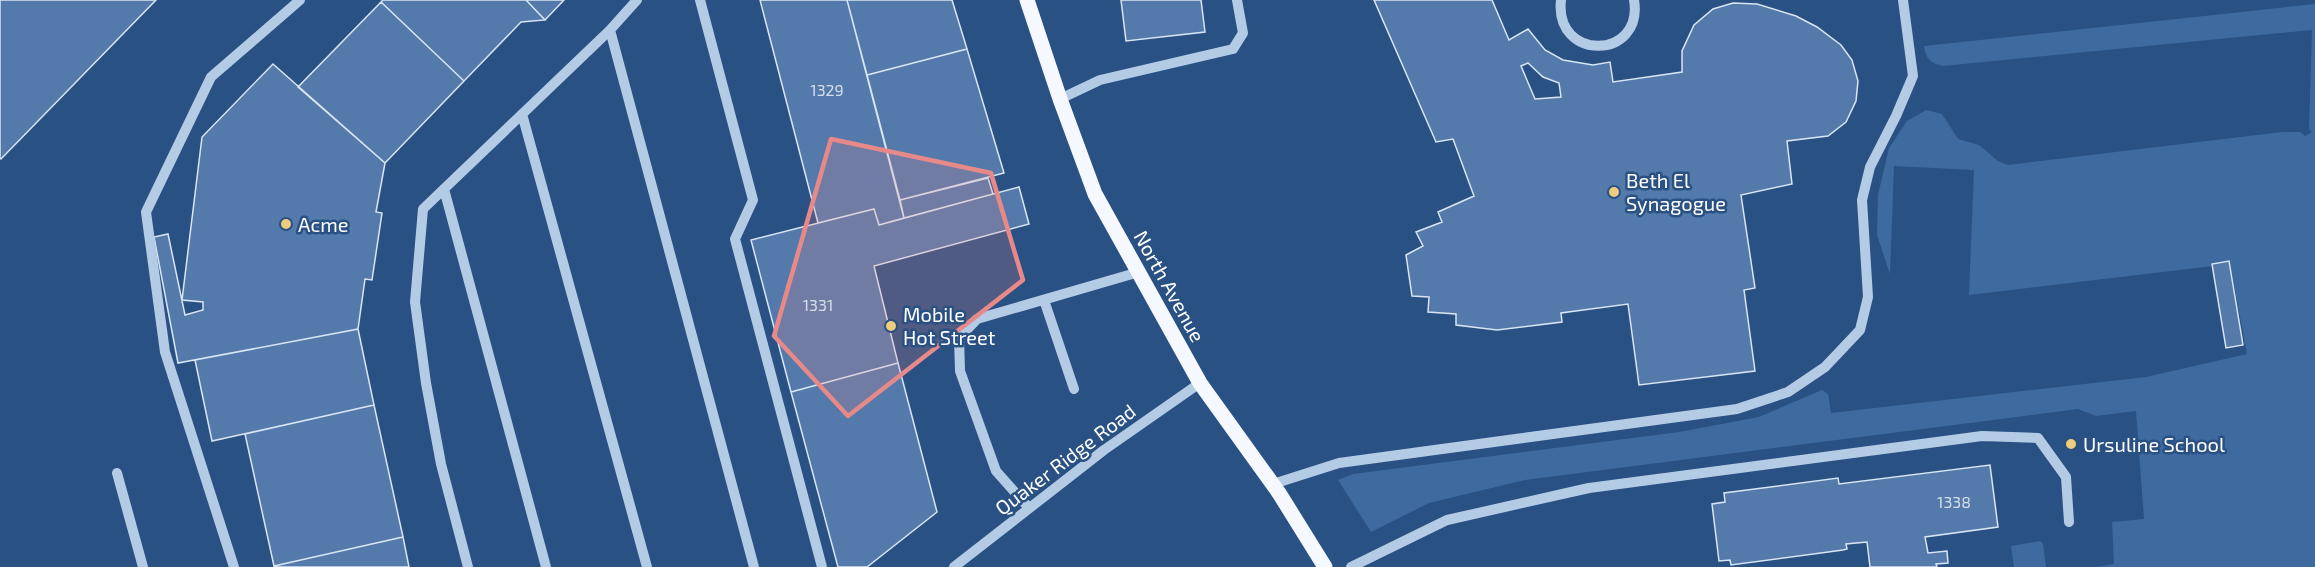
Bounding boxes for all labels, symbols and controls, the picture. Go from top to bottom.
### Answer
house number: 1329 [810,80,844,99]
place label: Beth El Synagogue [1626,168,1726,215]
marker: Beth El Synagogue [1607,185,1621,199]
place label: Acme [298,212,348,236]
marker: Acme [279,217,293,231]
street label: North Avenue [1130,226,1210,346]
house number: 1331 [803,295,833,314]
place label: Mobile Hot Street [903,302,996,349]
marker: Mobile Hot Street [884,319,898,333]
street label: Quaker Ridge Road [990,398,1140,520]
place label: Ursuline School [2083,432,2225,456]
marker: Ursuline School [2064,437,2078,451]
house number: 1338 [1937,492,1971,511]

